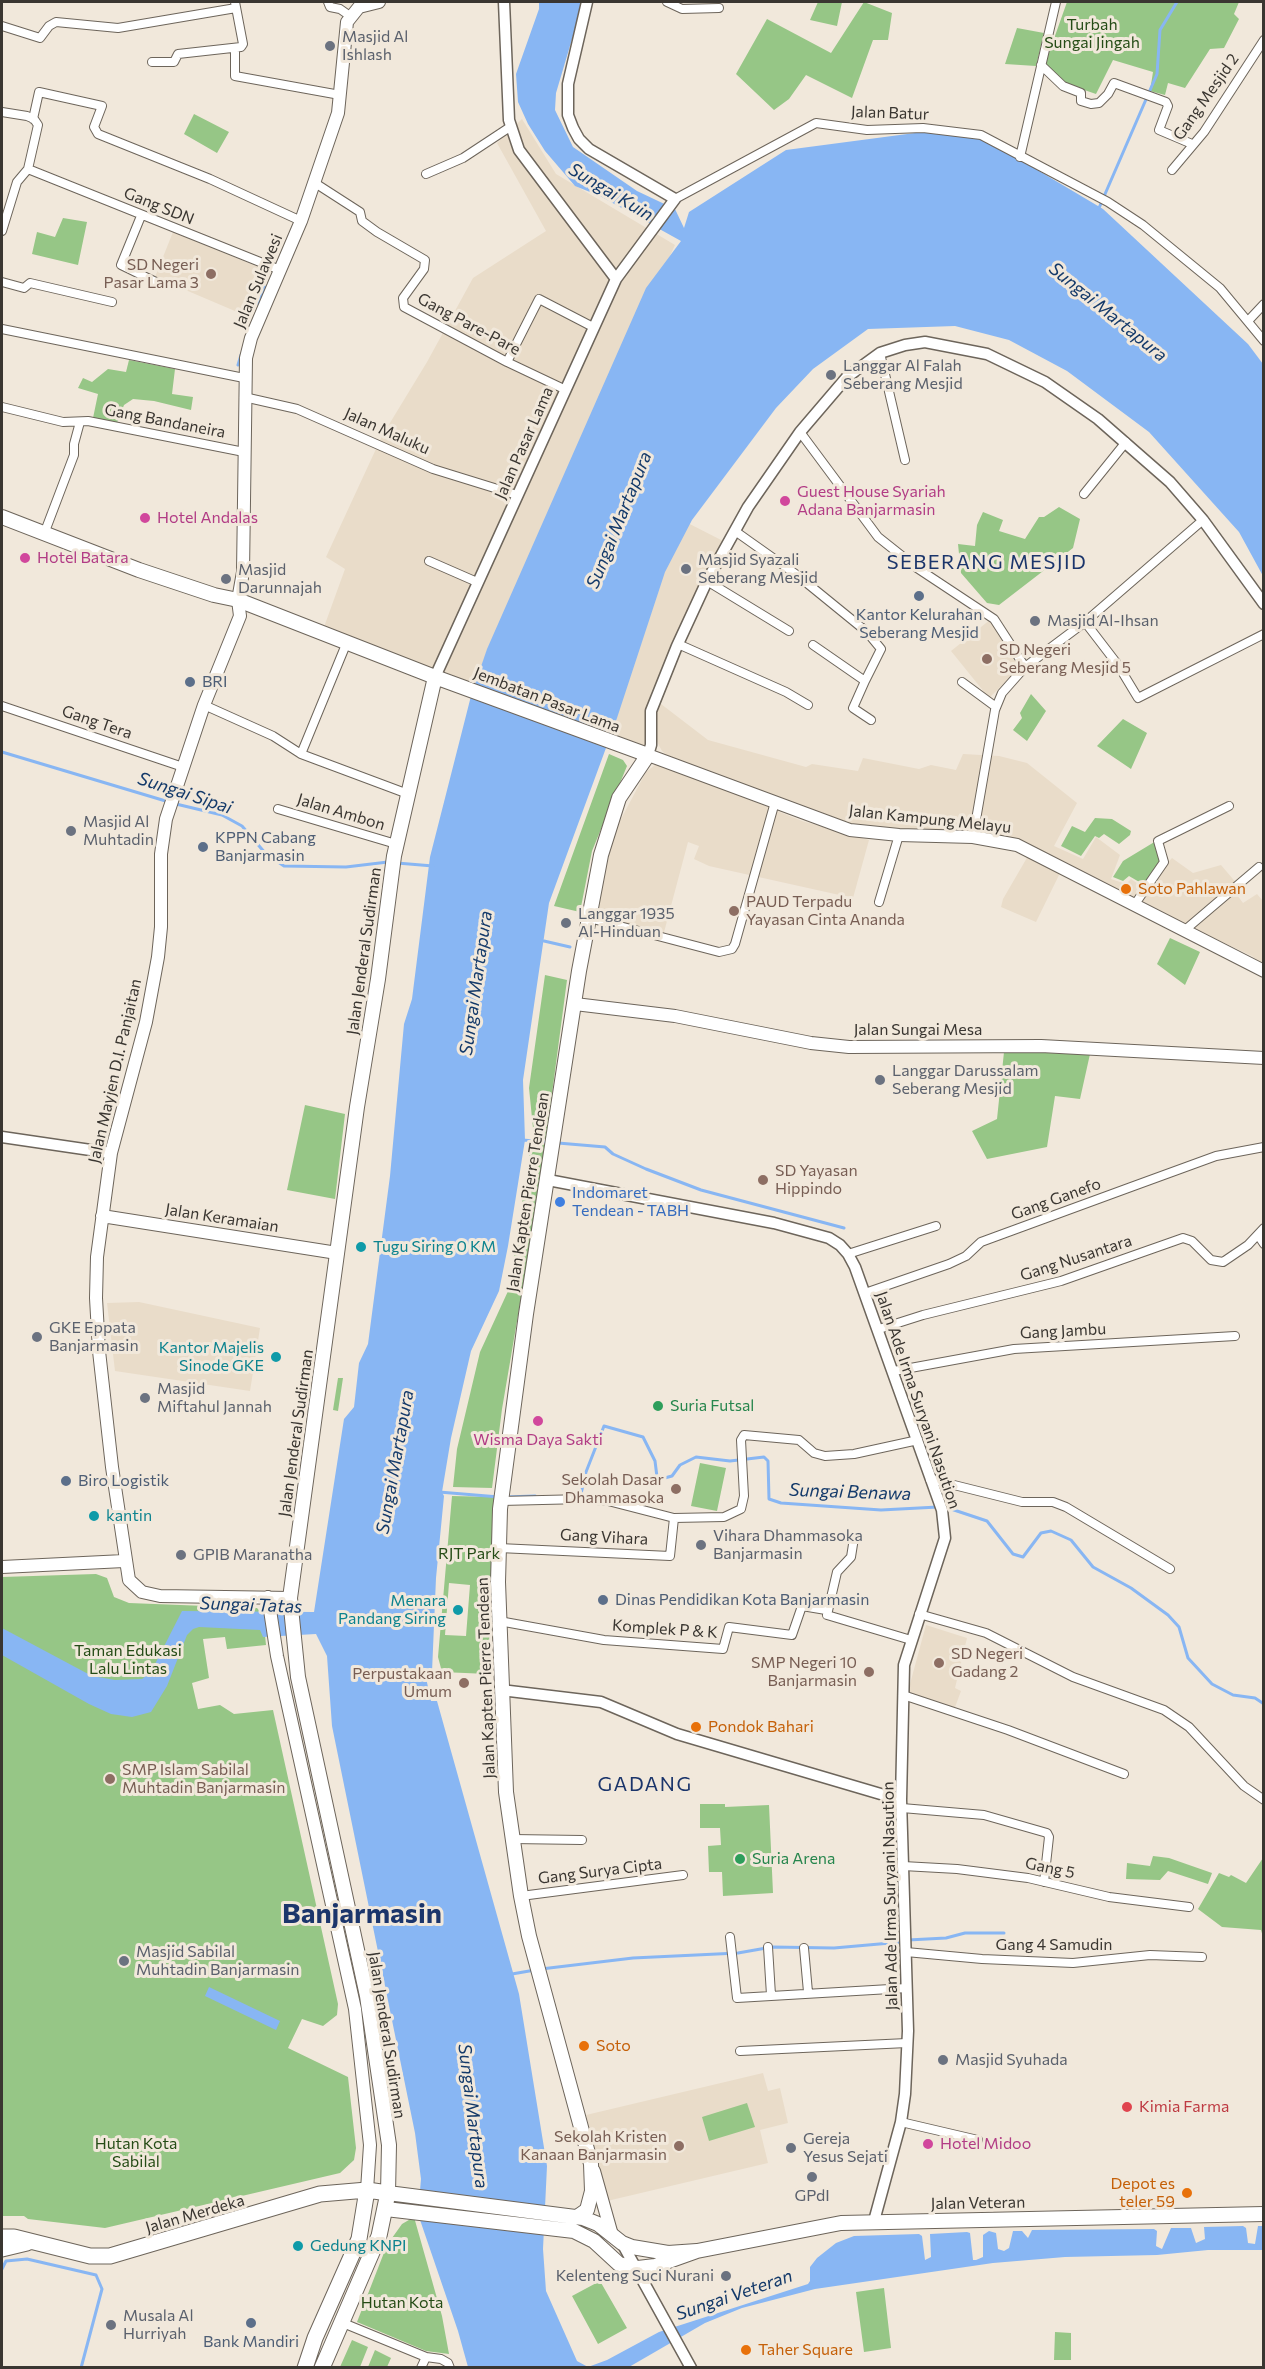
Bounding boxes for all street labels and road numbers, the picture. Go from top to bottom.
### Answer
street label: Gang Mesjid 2 [1169,50,1243,144]
street label: Jalan Batur [851,102,929,124]
street label: Gang SDN [121,183,197,229]
street label: Jalan Sulawesi [230,231,286,331]
street label: Gang Pare-Pare [414,289,524,359]
street label: Jalan Pasar Lama [491,384,557,502]
street label: Gang Bandaneira [103,400,227,442]
street label: Jalan Maluku [341,404,433,458]
street label: Jembatan Pasar Lama [471,663,623,737]
street label: Gang Tera [59,701,135,743]
street label: Jalan Ambon [295,790,387,834]
street label: Jalan Kampung Melayu [848,801,1012,837]
street label: Jalan Jenderal Sudirman [343,866,385,1036]
street label: Jalan Mayjen D.I. Panjaitan [84,977,146,1165]
street label: Jalan Sungai Mesa [854,1020,982,1040]
street label: Jalan Kapten Pierre Tendean [503,1091,553,1293]
street label: Gang Ganefo [1009,1174,1103,1224]
street label: Jalan Keramaian [164,1200,280,1236]
street label: Gang Nusantara [1018,1231,1134,1285]
street label: Jalan Ade Irma Suryani Nasution [872,1289,964,1511]
street label: Gang Jambu [1019,1319,1107,1343]
street label: Jalan Jenderal Sudirman [275,1348,317,1518]
street label: Gang Vihara [559,1525,649,1549]
street label: Jalan Kapten Pierre Tendean [473,1577,499,1779]
street label: Komplek P & K [611,1616,719,1642]
street label: Jalan Ade Irma Suryani Nasution [878,1781,902,2011]
street label: Gang 5 [1023,1853,1077,1883]
street label: Gang Surya Cipta [537,1854,663,1888]
street label: Gang 4 Samudin [996,1935,1112,1955]
street label: Jalan Jenderal Sudirman [364,1950,410,2120]
street label: Jalan Merdeka [143,2191,247,2237]
street label: Jalan Veteran [931,2193,1025,2213]

